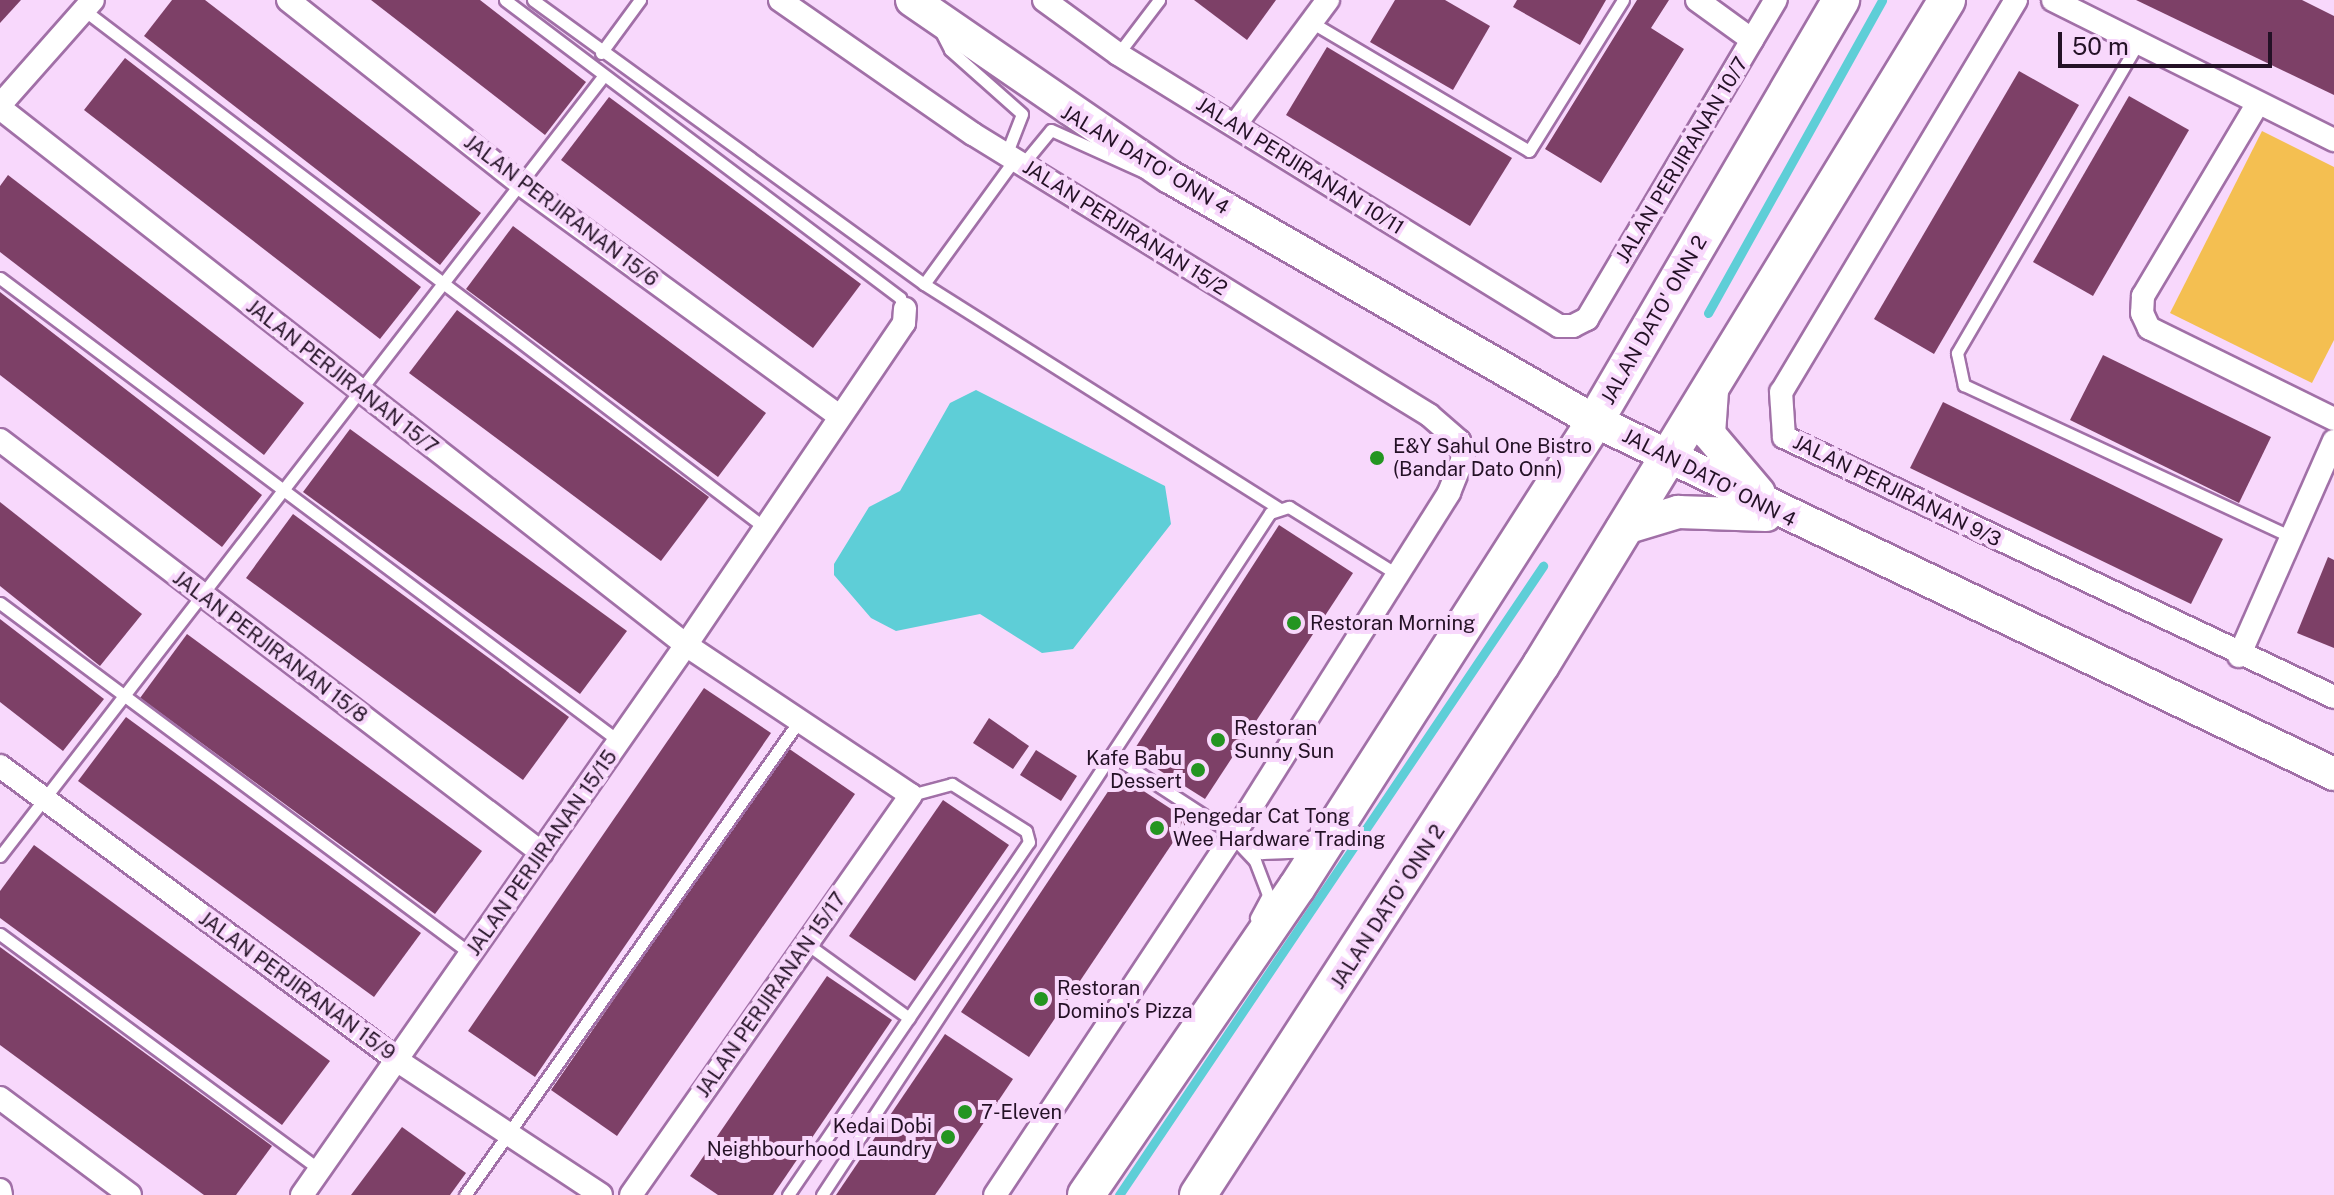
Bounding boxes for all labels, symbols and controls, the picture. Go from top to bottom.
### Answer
scale bar [2062,16,2276,66]
text: 50 m [2072,32,2129,60]
street label: JALAN PERJIRANAN 10/7 [1611,53,1753,267]
street label: JALAN PERJIRANAN 10/11 [1192,92,1408,240]
street label: JALAN DATO' ONN 4 [1057,100,1233,220]
street label: JALAN PERJIRANAN 15/6 [459,130,663,292]
street label: JALAN PERJIRANAN 15/2 [1018,155,1232,301]
street label: JALAN DATO' ONN 2 [1596,231,1712,409]
street label: JALAN PERJIRANAN 15/7 [241,295,443,459]
street label: JALAN DATO' ONN 4 [1618,424,1800,532]
street label: JALAN PERJIRANAN 9/3 [1789,430,2005,552]
place label: E&Y Sahul One Bistro (Bandar Dato Onn) [1393,434,1592,481]
marker: E&Y Sahul One Bistro (Bandar Dato Onn) [1368,449,1386,467]
street label: JALAN PERJIRANAN 15/8 [168,566,372,728]
place label: Restoran Morning [1310,611,1475,635]
marker: Restoran Morning [1285,614,1303,632]
place label: Restoran Sunny Sun [1234,716,1334,763]
marker: Restoran Sunny Sun [1209,731,1227,749]
street label: JALAN PERJIRANAN 15/15 [462,746,622,960]
place label: Kafe Babu Dessert [1086,746,1182,793]
marker: Kafe Babu Dessert [1189,761,1207,779]
place label: Pengedar Cat Tong Wee Hardware Trading [1173,804,1386,851]
marker: Pengedar Cat Tong Wee Hardware Trading [1148,819,1166,837]
street label: JALAN DATO' ONN 2 [1326,820,1450,994]
street label: JALAN PERJIRANAN 15/17 [691,888,851,1102]
street label: JALAN PERJIRANAN 15/9 [194,907,400,1065]
place label: Restoran Domino's Pizza [1057,976,1193,1023]
marker: Restoran Domino's Pizza [1032,990,1050,1008]
place label: 7-Eleven [981,1100,1062,1124]
marker: 7-Eleven [956,1103,974,1121]
place label: Kedai Dobi Neighbourhood Laundry [707,1114,932,1161]
marker: Kedai Dobi Neighbourhood Laundry [939,1128,957,1146]

